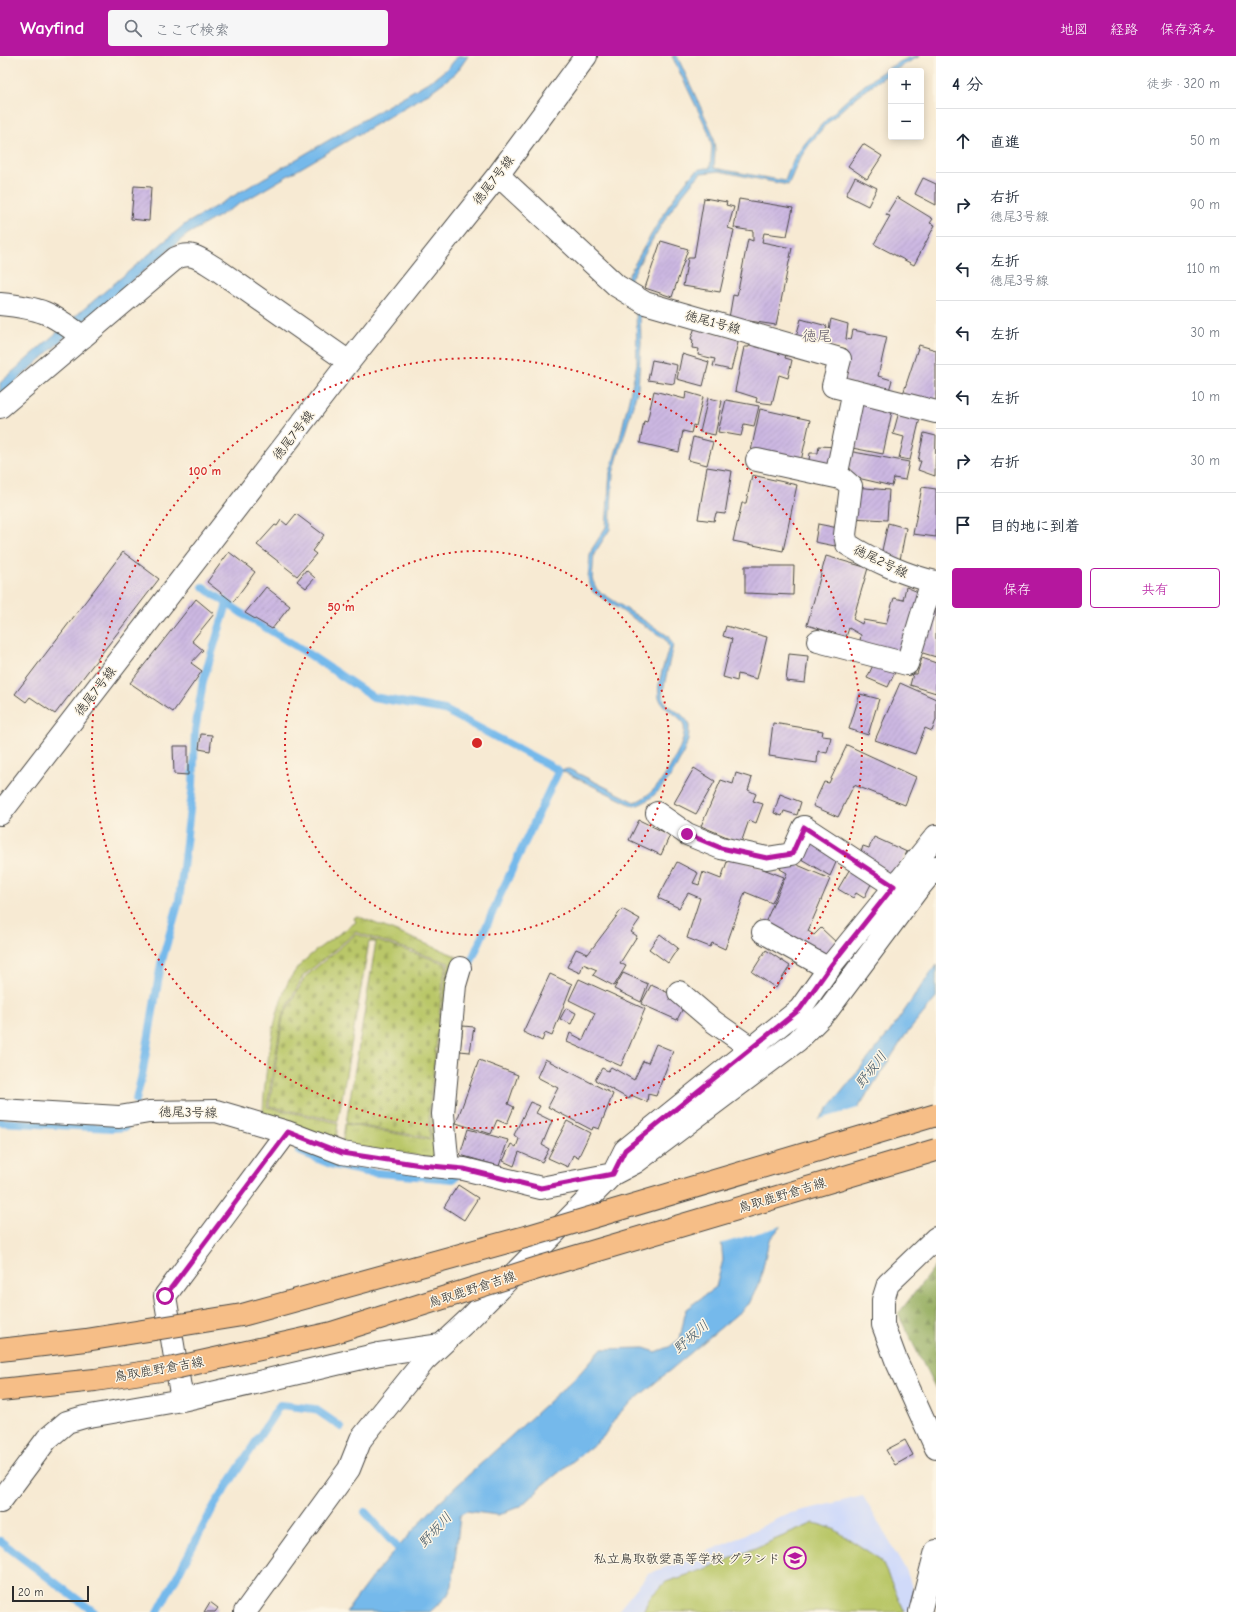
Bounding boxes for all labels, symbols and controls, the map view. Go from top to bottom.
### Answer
search box [108,10,388,46]
text: Wayfind [20,17,84,39]
icon: search [122,17,144,39]
text: ここで検索 [154,21,229,39]
text: 地図 [1060,21,1088,38]
text: 経路 [1110,21,1138,38]
text: 保存済み [1160,21,1216,38]
map controls [888,68,924,140]
button: + [888,68,924,104]
text: 4 分 [952,75,983,94]
text: 徒歩 · 320 m [1147,76,1220,91]
button: − [888,104,924,140]
icon: ahead [952,130,974,152]
text: 直進 [990,133,1020,151]
text: 50 m [1190,133,1220,148]
street label: 徳尾7号線 [469,152,517,208]
text: 右折 [990,188,1020,206]
icon: right [952,194,974,216]
text: 90 m [1190,197,1220,212]
text: 徳尾3号線 [990,209,1049,224]
text: 左折 [990,252,1020,270]
icon: left [952,258,974,280]
text: 110 m [1187,261,1220,276]
text: 徳尾3号線 [990,273,1049,288]
street label: 徳尾1号線 [683,307,744,337]
icon: left [952,322,974,344]
text: 左折 [990,325,1020,343]
text: 30 m [1190,325,1220,340]
district label: 徳尾 [802,327,832,345]
icon: left [952,386,974,408]
text: 左折 [990,389,1020,407]
text: 10 m [1192,389,1220,404]
street label: 徳尾7号線 [269,407,317,463]
icon: right [952,450,974,472]
text: 右折 [990,453,1020,471]
text: 30 m [1190,453,1220,468]
text: 100 m [189,464,221,478]
icon: arrive [952,514,974,536]
text: 目的地に到着 [990,517,1080,535]
street label: 徳尾2号線 [851,541,912,581]
button: 保存 [952,568,1082,608]
button: 共有 [1090,568,1220,608]
text: 50 m [327,600,355,614]
street label: 徳尾7号線 [71,663,119,719]
centre of rings [470,736,484,750]
route end [678,825,696,843]
water label: 野坂川 [851,1048,891,1092]
street label: 徳尾3号線 [159,1104,218,1120]
street label: 鳥取鹿野倉吉線 [736,1174,829,1215]
street label: 鳥取鹿野倉吉線 [426,1268,519,1310]
route start [156,1287,174,1305]
water label: 野坂川 [670,1317,712,1357]
street label: 鳥取鹿野倉吉線 [113,1354,206,1384]
water label: 野坂川 [414,1509,456,1551]
school or university icon: 私立鳥取敬愛高等学校 グランド [782,1545,808,1571]
place label: 私立鳥取敬愛高等学校 グランド [594,1551,780,1566]
scale bar [12,1584,89,1603]
text: 20 m [18,1586,43,1599]

